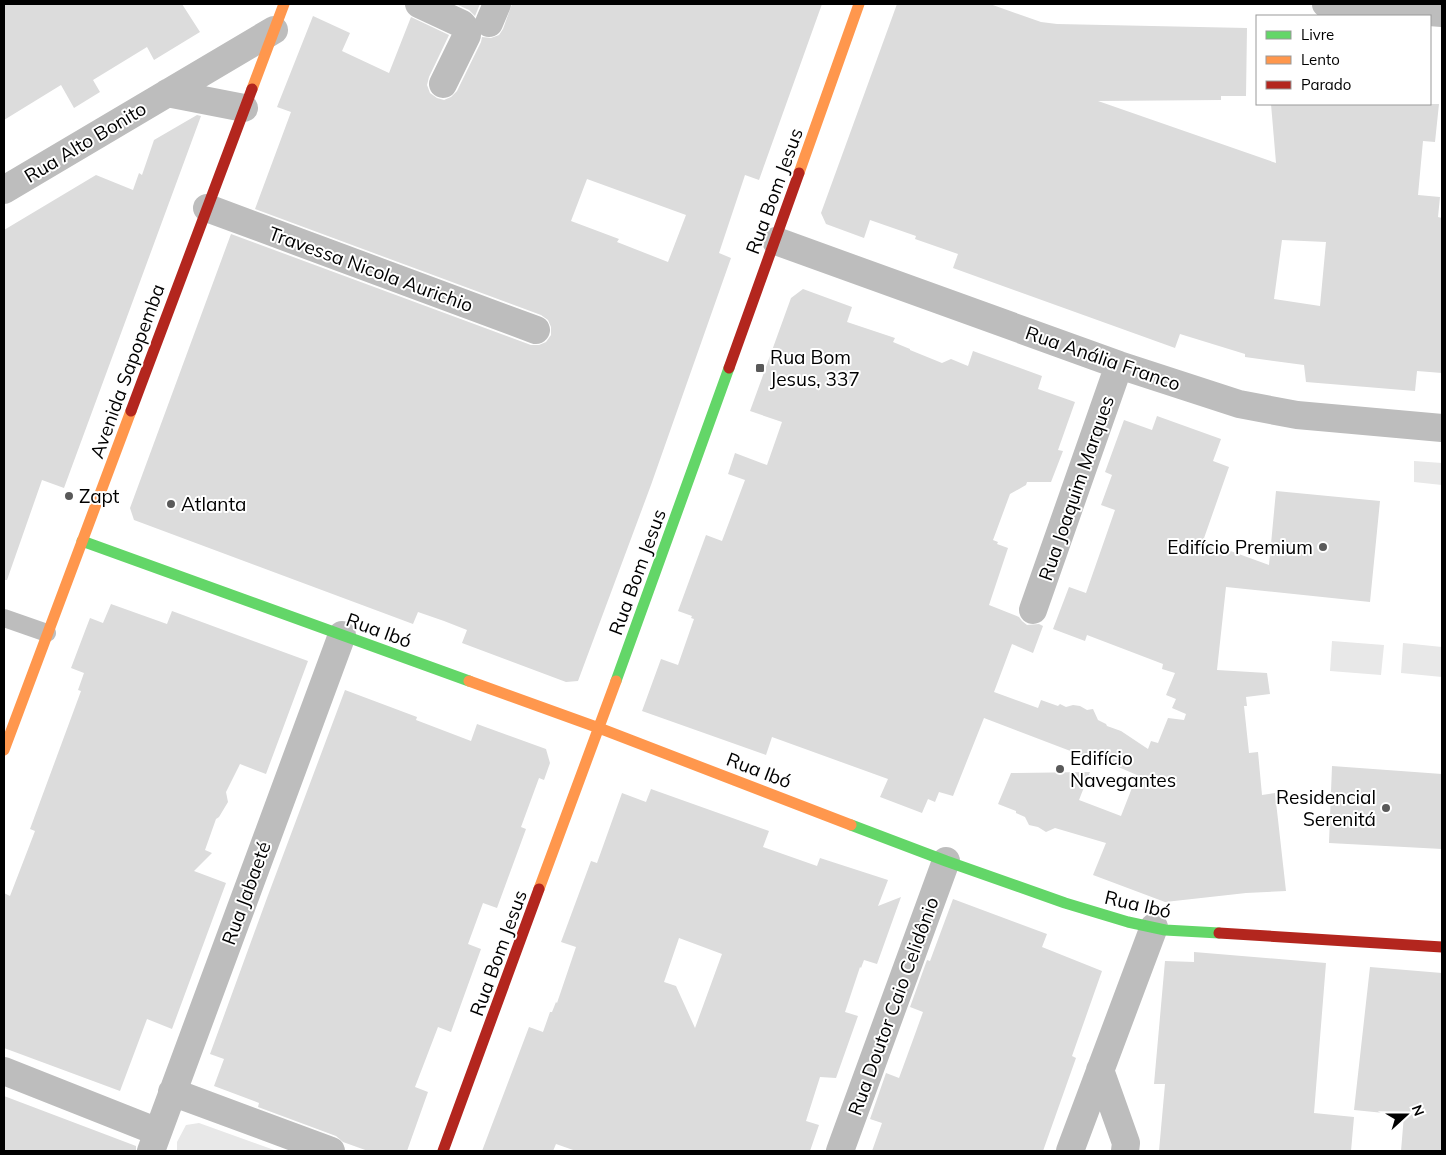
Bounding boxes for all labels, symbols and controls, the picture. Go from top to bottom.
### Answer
legend [1256,15,1431,105]
text: Livre [1301,25,1334,44]
text: Lento [1301,50,1340,69]
text: Parado [1301,75,1351,94]
street label: Rua Alto Bonito [20,96,150,188]
street label: Rua Bom Jesus [740,125,808,257]
street label: Travessa Nicola Aurichio [266,221,476,317]
street label: Avenida Sapopemba [84,281,170,461]
street label: Rua Anália Franco [1022,320,1184,396]
place label: Rua Bom Jesus, 337 [770,345,860,391]
marker: Rua Bom Jesus, 337 [754,362,766,374]
street label: Rua Joaquim Marques [1033,392,1119,584]
place label: Zapt [79,484,120,508]
marker: Zapt [63,490,75,502]
place label: Atlanta [181,492,247,516]
marker: Atlanta [165,498,177,510]
street label: Rua Bom Jesus [603,506,671,638]
place label: Edifício Premium [1167,535,1313,559]
marker: Edifício Premium [1317,541,1329,553]
street label: Rua Ibó [343,607,415,653]
place label: Edifício Navegantes [1070,746,1176,792]
street label: Rua Ibó [723,747,795,793]
marker: Edifício Navegantes [1054,763,1066,775]
place label: Residencial Serenitá [1276,785,1376,831]
marker: Residencial Serenitá [1380,802,1392,814]
street label: Rua Jabaeté [216,838,276,948]
street label: Rua Ibó [1102,885,1174,923]
street label: Rua Bom Jesus [464,887,532,1019]
street label: Rua Doutor Caio Celidônio [842,894,944,1118]
north arrow [1381,1090,1431,1140]
text: N [1408,1102,1428,1119]

